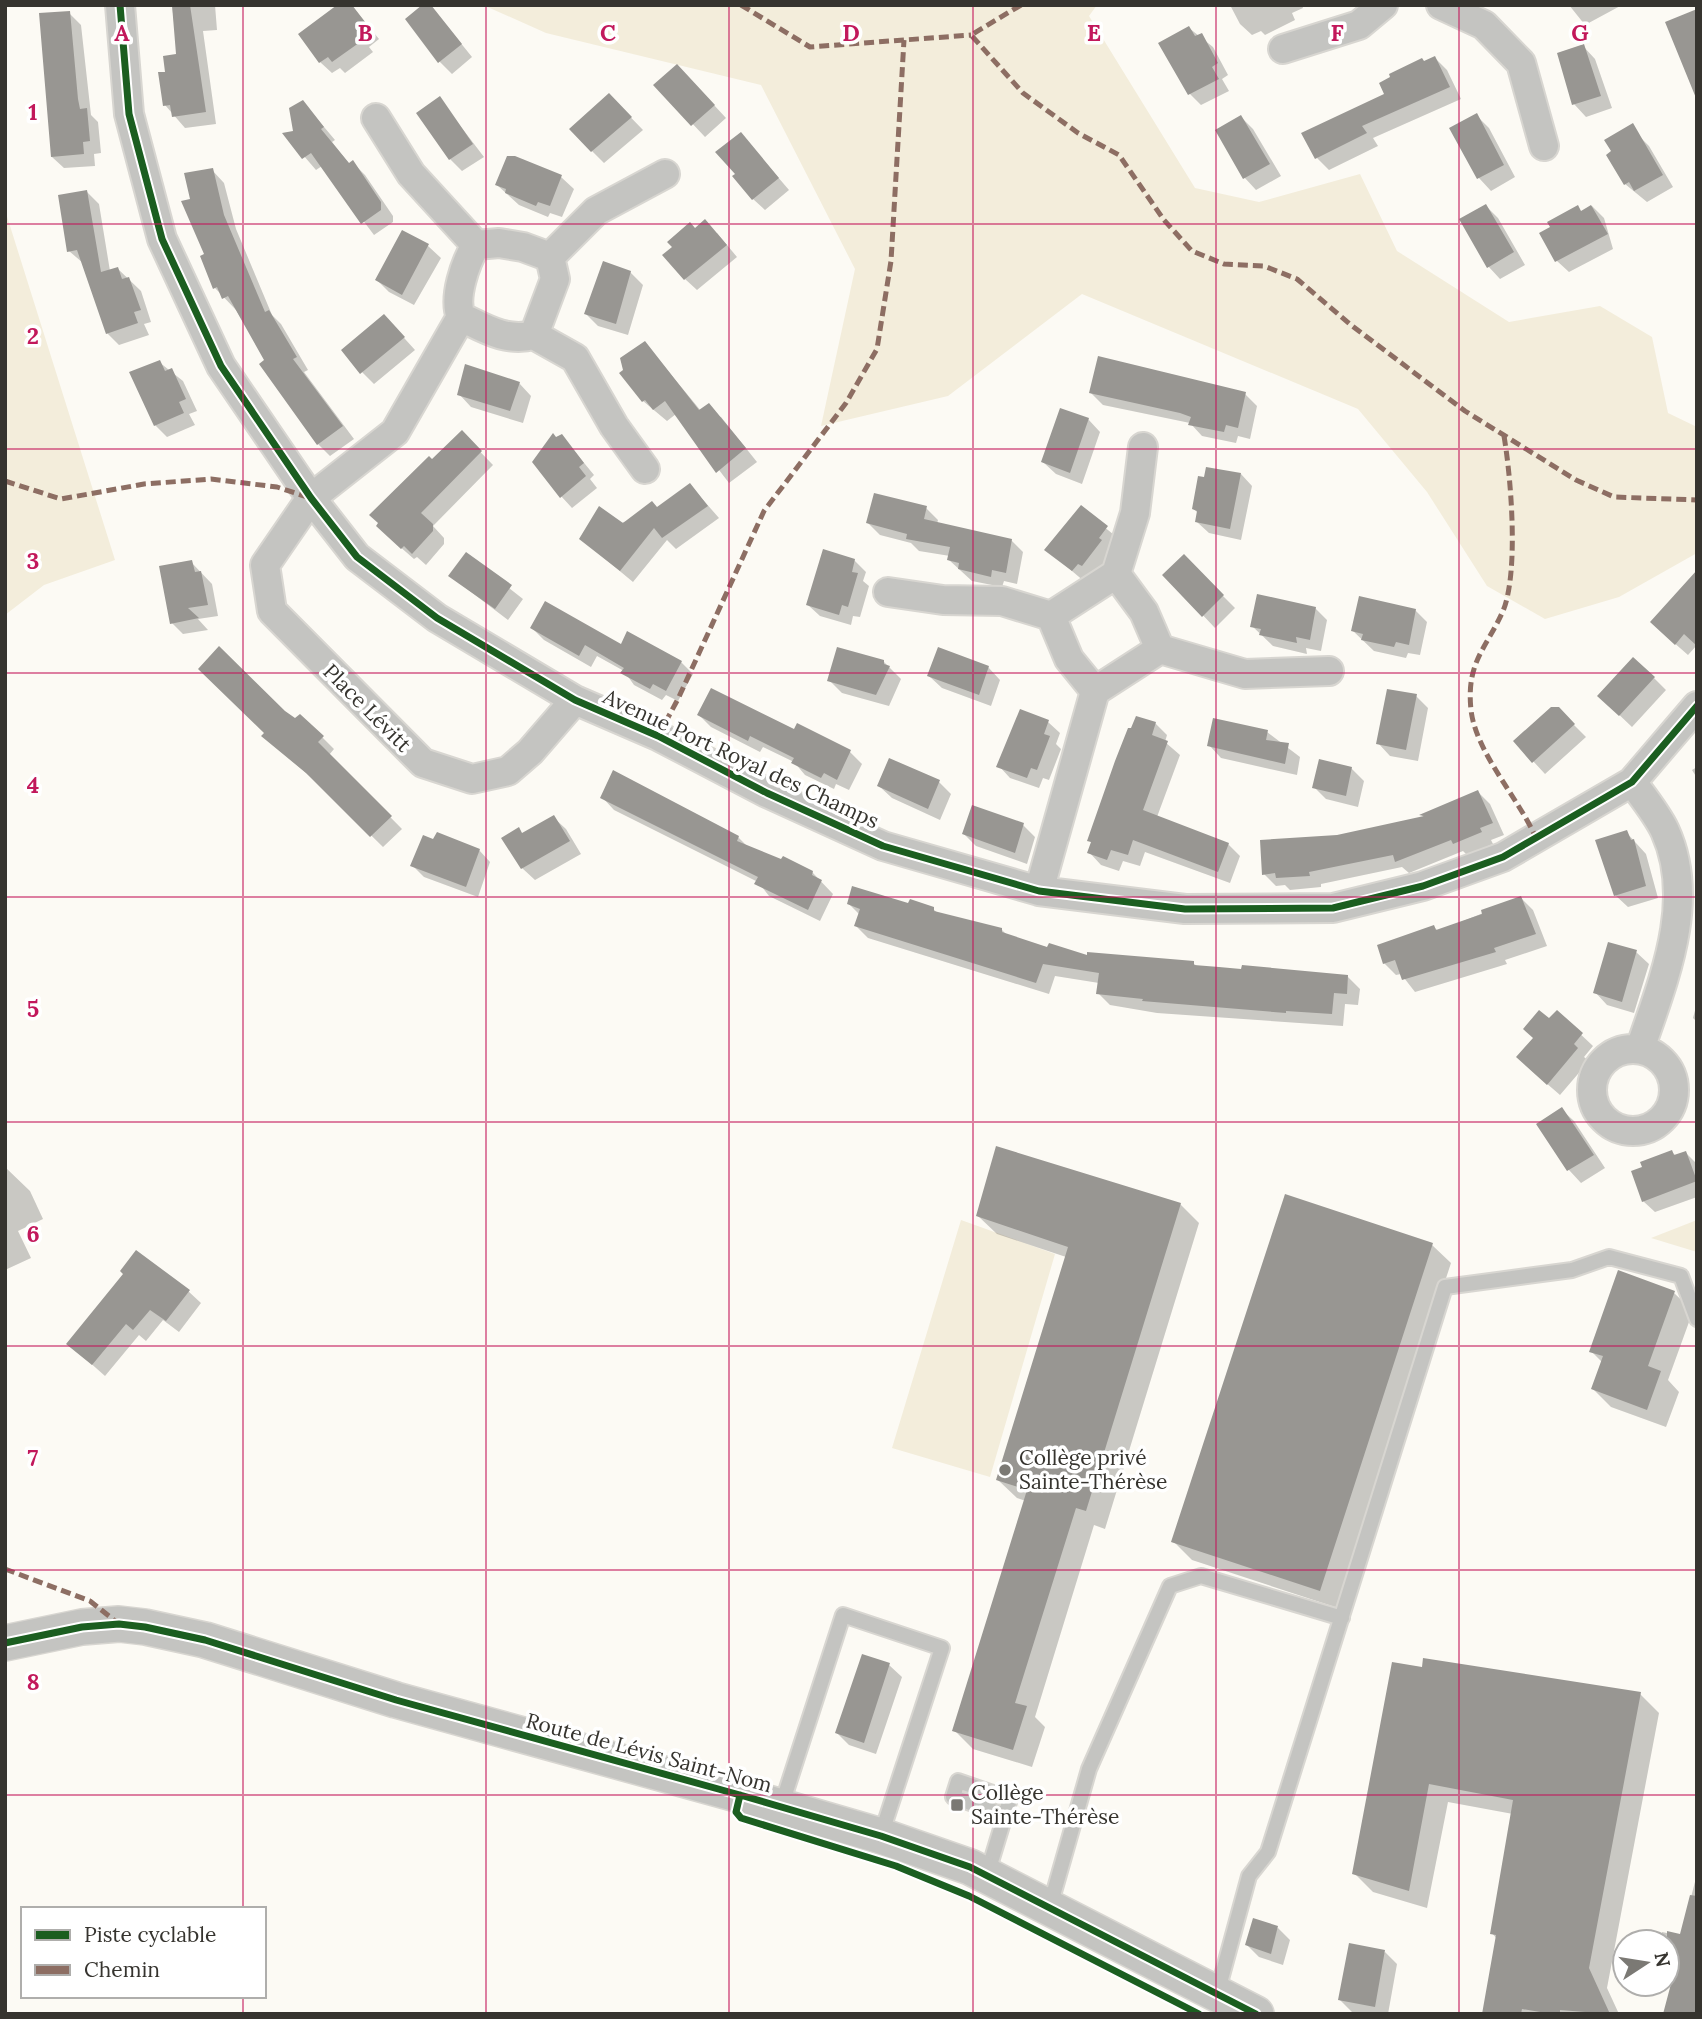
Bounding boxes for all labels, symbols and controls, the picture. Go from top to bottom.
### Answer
text: A [114,18,130,47]
text: B [357,18,373,47]
text: C [600,18,616,47]
text: D [842,18,860,47]
text: E [1087,18,1101,47]
text: F [1330,18,1344,47]
text: G [1571,18,1589,47]
text: 1 [28,97,38,126]
text: 2 [27,321,39,350]
text: 3 [27,546,39,575]
street label: Place Lévitt [318,658,418,758]
street label: Avenue Port Royal des Champs [598,682,883,834]
text: 4 [27,770,39,799]
text: 5 [27,994,39,1023]
text: 6 [26,1219,40,1248]
text: 7 [28,1443,39,1472]
place label: Collège privé Sainte-Thérèse [1019,1444,1167,1495]
marker: Collège privé Sainte-Thérèse [997,1462,1013,1478]
text: 8 [26,1667,40,1696]
street label: Route de Lévis Saint-Nom [523,1707,775,1798]
place label: Collège Sainte-Thérèse [971,1779,1119,1830]
marker: Collège Sainte-Thérèse [949,1797,965,1813]
legend [21,1907,266,1998]
text: Piste cyclable [84,1921,216,1948]
north arrow [1611,1928,1681,1998]
text: N [1649,1950,1676,1969]
text: Chemin [84,1956,160,1983]

